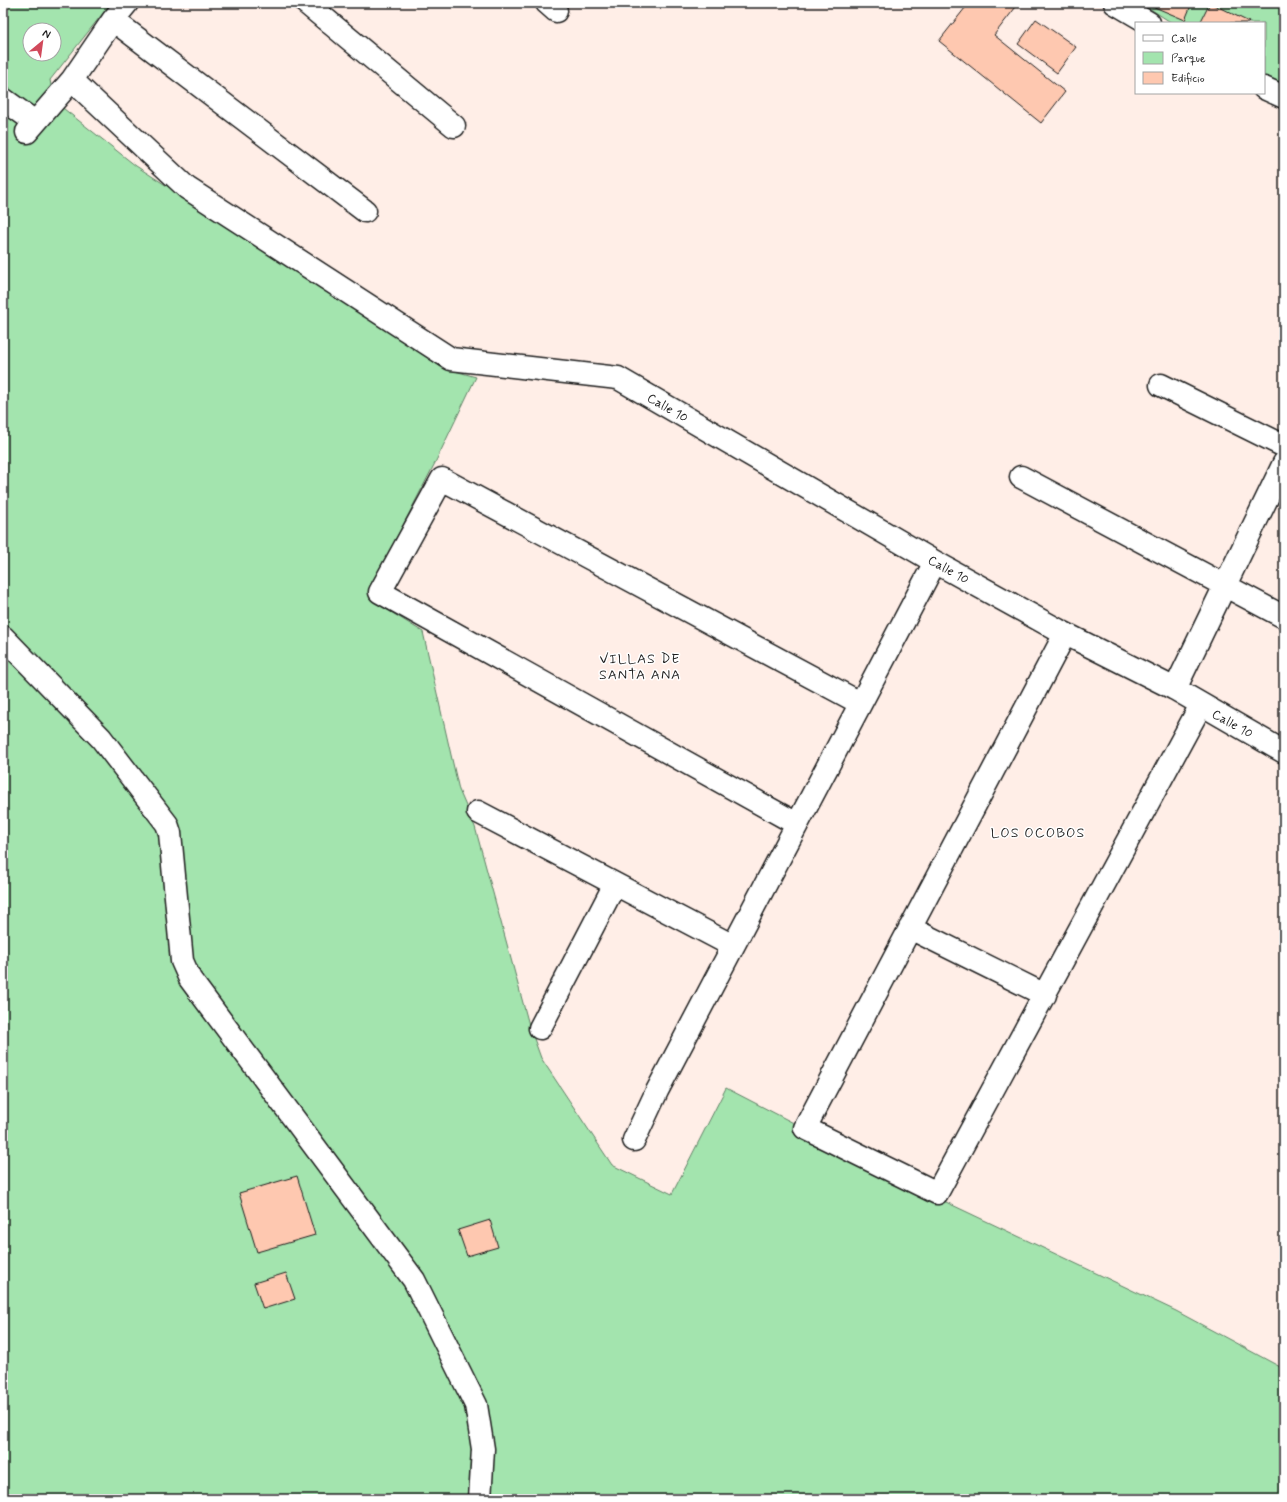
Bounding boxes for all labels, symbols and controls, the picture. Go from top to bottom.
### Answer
north arrow [22,22,62,62]
legend [1135,22,1265,94]
text: N [40,26,53,42]
text: Calle [1171,31,1197,47]
text: Parque [1171,51,1206,67]
text: Edificio [1171,71,1205,87]
street label: Calle 10 [644,390,691,427]
street label: Calle 10 [925,552,972,589]
district label: VILLAS DE SANTA ANA [599,650,681,684]
street label: Calle 10 [1209,706,1256,743]
district label: LOS OCOBOS [991,824,1085,842]

